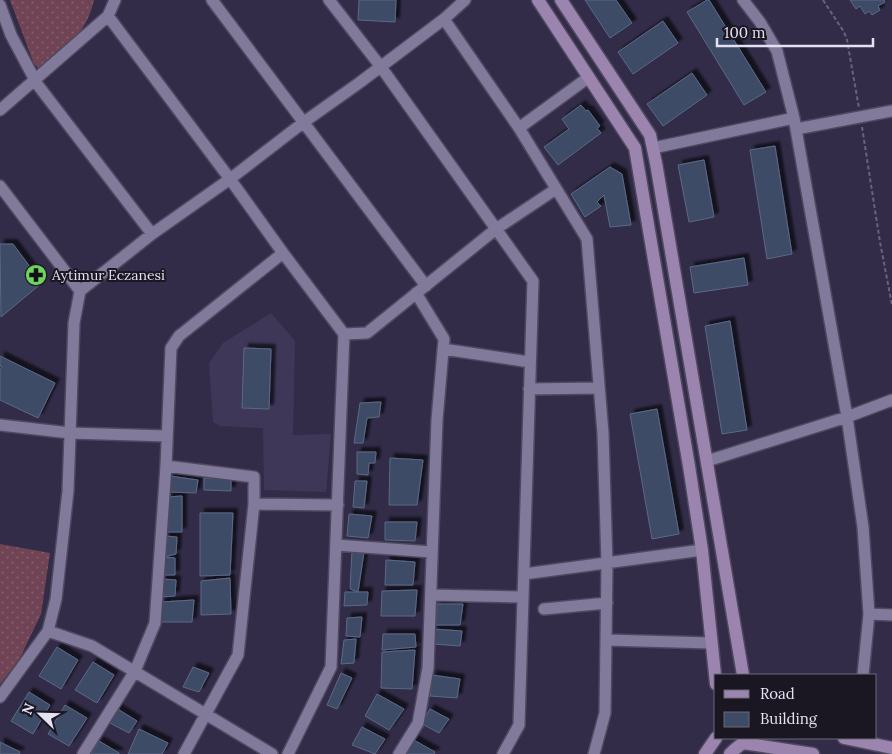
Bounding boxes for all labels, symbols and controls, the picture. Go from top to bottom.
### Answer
scale bar [717,15,873,47]
text: 100 m [724,23,765,42]
pharmacy icon: Aytimur Eczanesi [24,263,48,287]
place label: Aytimur Eczanesi [51,266,165,284]
legend [714,674,877,739]
text: Road [760,684,795,703]
north arrow [15,689,65,739]
text: N [18,700,39,717]
text: Building [760,709,818,728]

